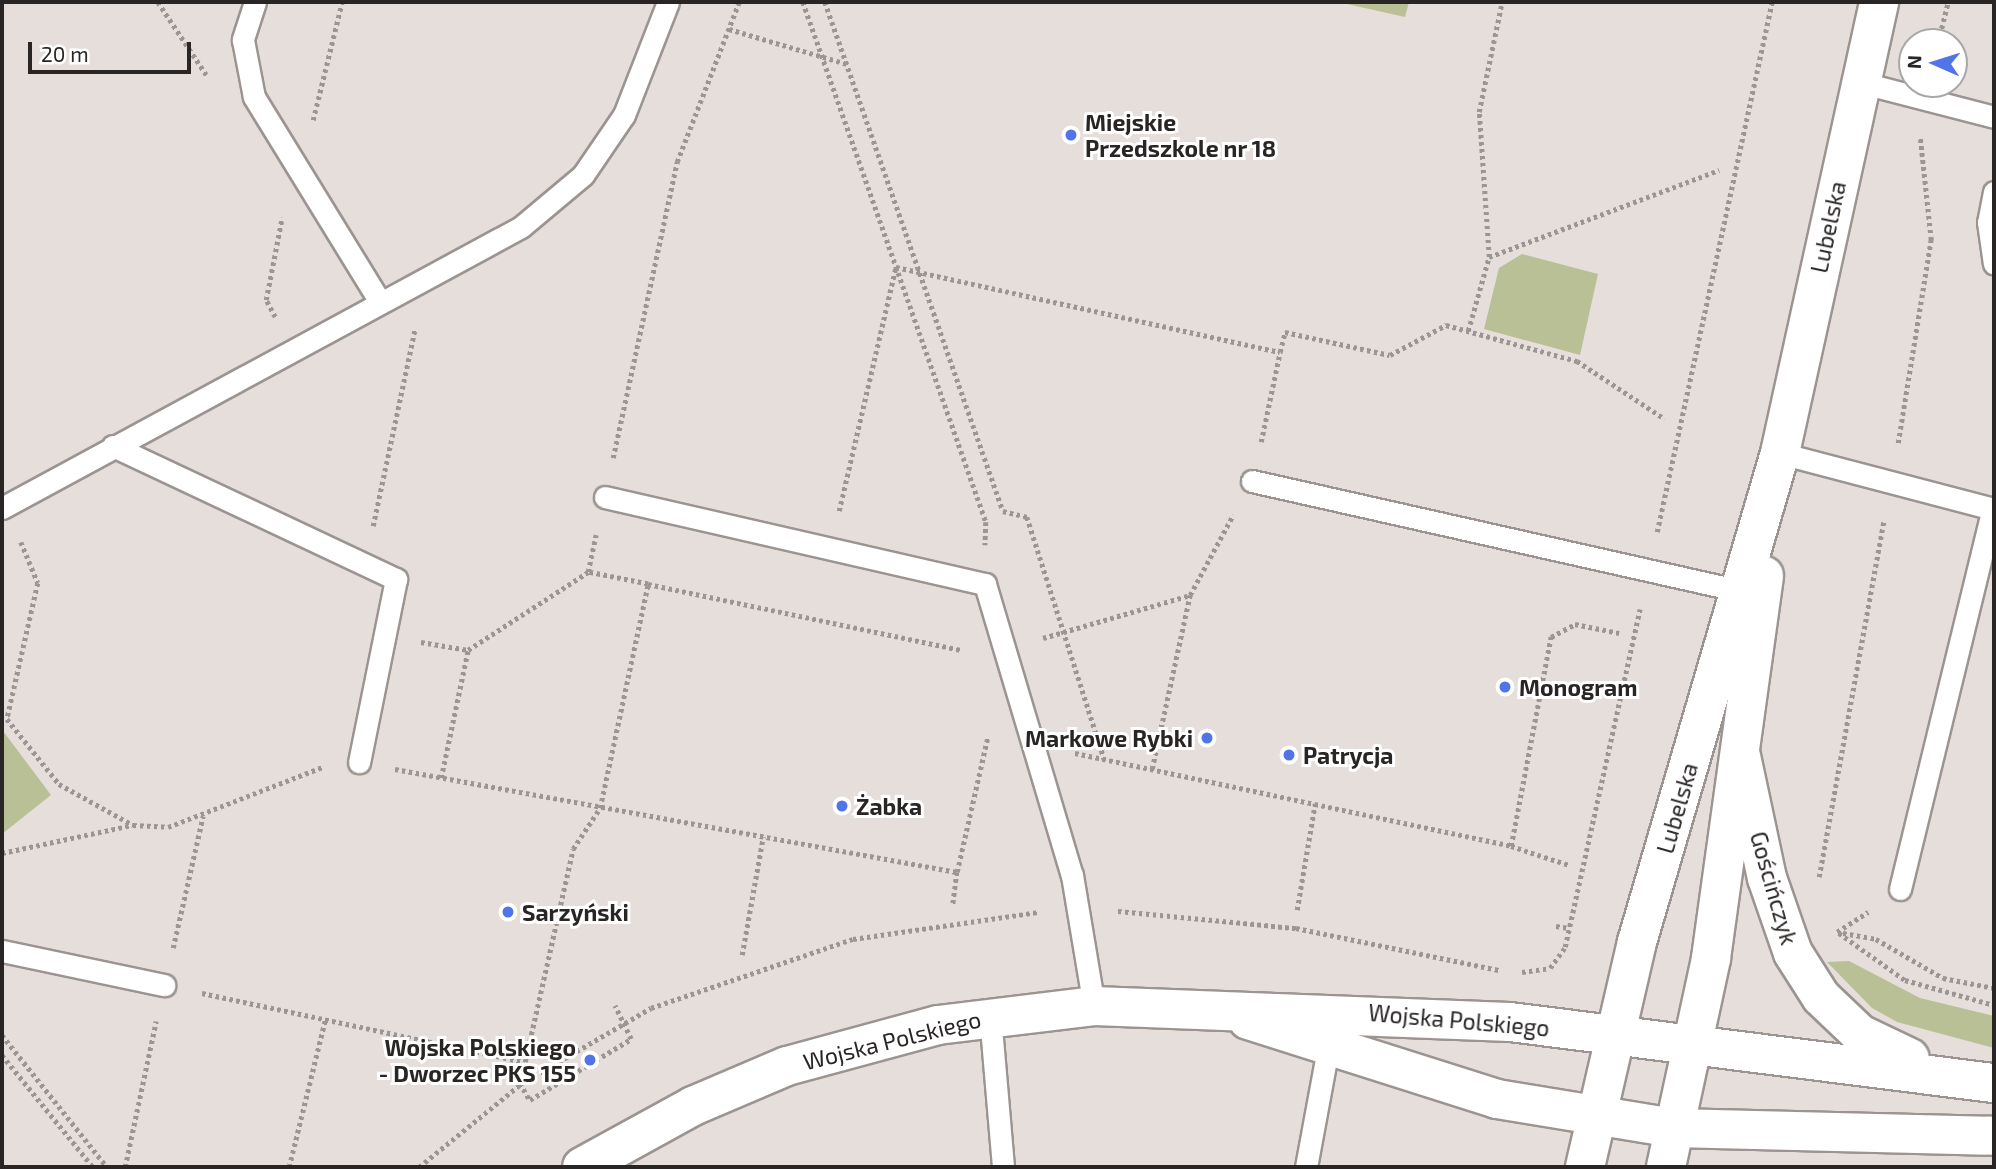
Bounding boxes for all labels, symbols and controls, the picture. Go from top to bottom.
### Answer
scale bar [32,28,194,72]
north arrow [1898,28,1968,98]
text: 20 m [41,41,89,66]
text: N [1902,55,1925,69]
place label: Miejskie Przedszkole nr 18 [1085,108,1276,162]
marker: Miejskie Przedszkole nr 18 [1063,127,1079,143]
street label: Lubelska [1805,179,1851,275]
place label: Monogram [1519,673,1637,701]
marker: Monogram [1497,679,1513,695]
place label: Markowe Rybki [1025,724,1193,752]
marker: Markowe Rybki [1199,730,1215,746]
place label: Patrycja [1303,741,1393,769]
marker: Patrycja [1281,747,1297,763]
street label: Lubelska [1651,759,1703,857]
place label: Żabka [856,792,922,820]
marker: Żabka [834,798,850,814]
street label: Gościńczyk [1745,828,1803,948]
place label: Sarzyński [522,898,629,926]
marker: Sarzyński [500,904,516,920]
street label: Wojska Polskiego [1367,998,1551,1042]
street label: Wojska Polskiego [800,1005,984,1075]
place label: Wojska Polskiego - Dworzec PKS 155 [379,1033,576,1087]
marker: Wojska Polskiego - Dworzec PKS 155 [582,1052,598,1068]

